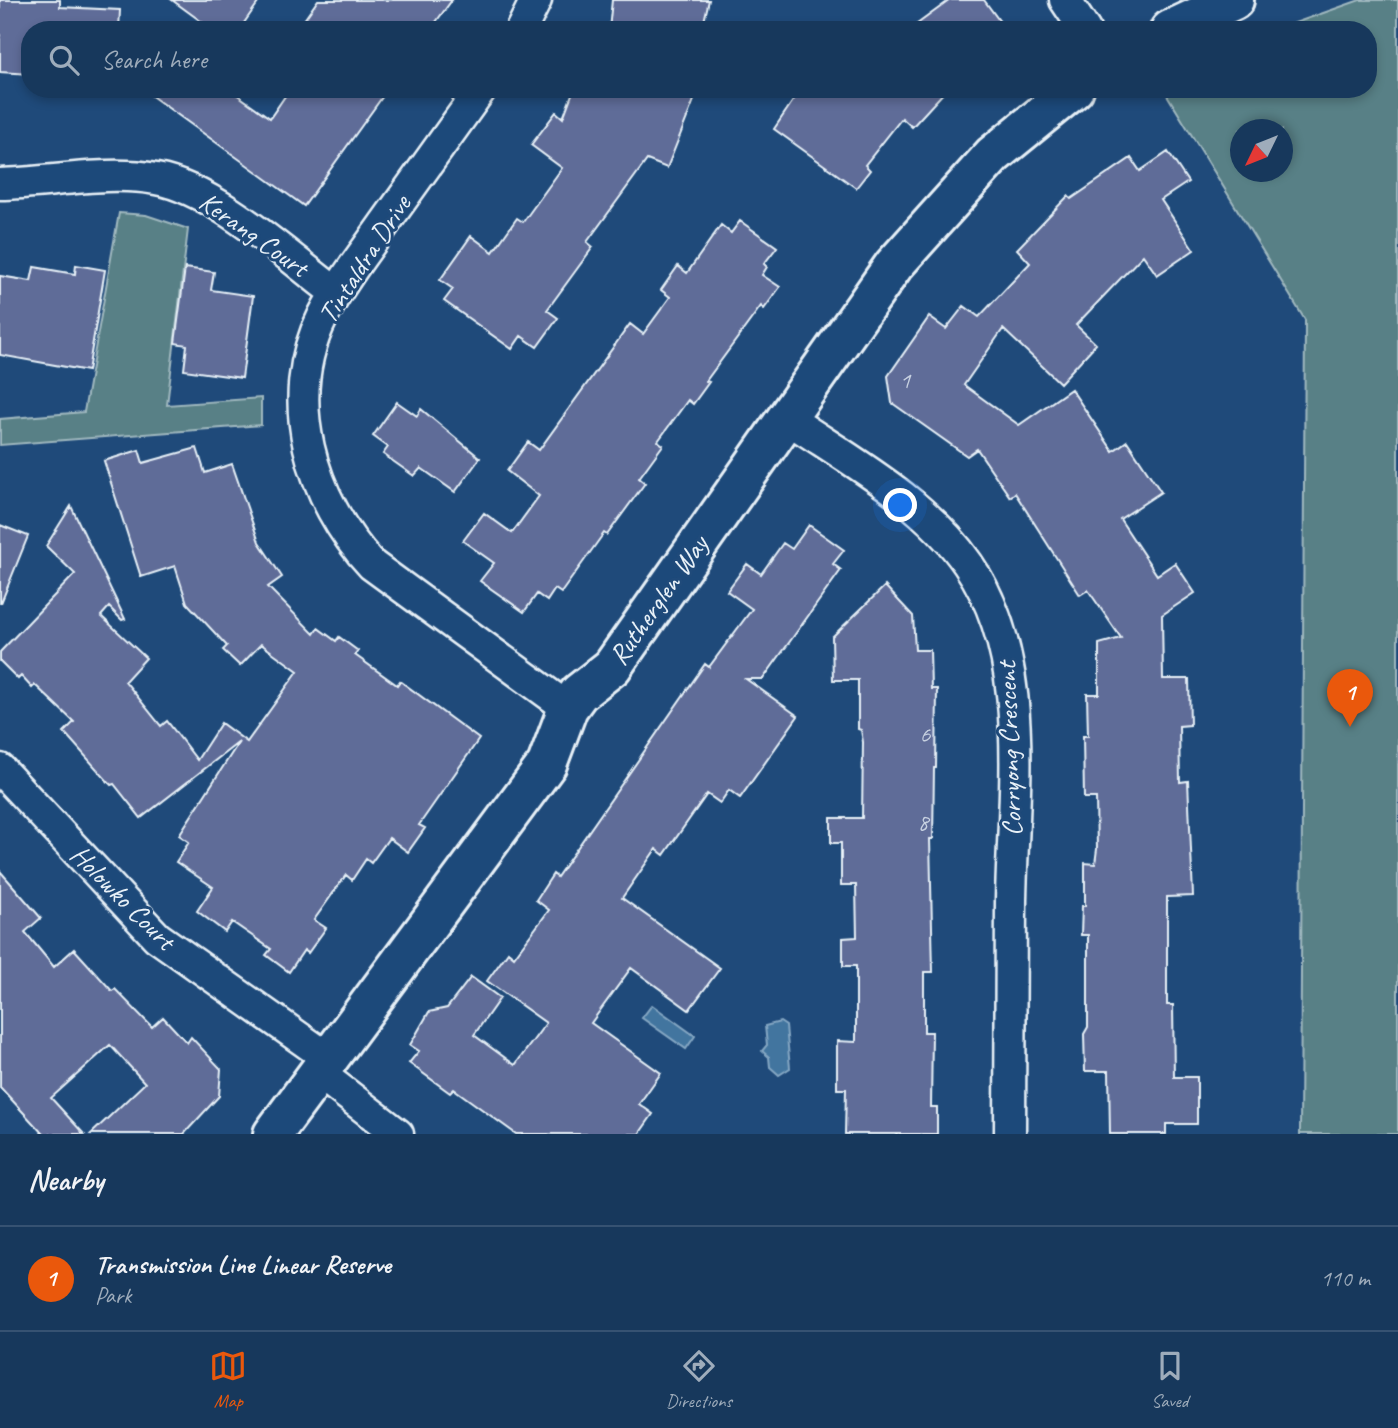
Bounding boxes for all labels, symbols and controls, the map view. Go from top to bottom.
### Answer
search box [21,21,1377,98]
icon: search [45,41,83,79]
text: Search here [101,43,207,76]
north arrow [1230,119,1293,182]
street label: Kerang Court [193,184,318,286]
street label: Tintaldra Drive [310,187,419,329]
house number: 1 [900,365,912,395]
your location [883,488,917,522]
street label: Rutherglen Way [601,526,717,672]
street label: Corryong Crescent [988,658,1030,837]
pin: 1 [1327,669,1373,727]
house number: 6 [920,719,932,749]
house number: 8 [918,807,931,837]
street label: Holowko Court [63,837,185,959]
text: Nearby [28,1161,104,1199]
text: Transmission Line Linear Reserve [95,1248,391,1281]
text: 1 [46,1264,56,1293]
text: 110 m [1321,1264,1370,1293]
text: Park [95,1281,131,1310]
tab: Map [209,1347,247,1413]
tab: Directions [666,1347,732,1413]
tab: Saved [1151,1347,1189,1413]

